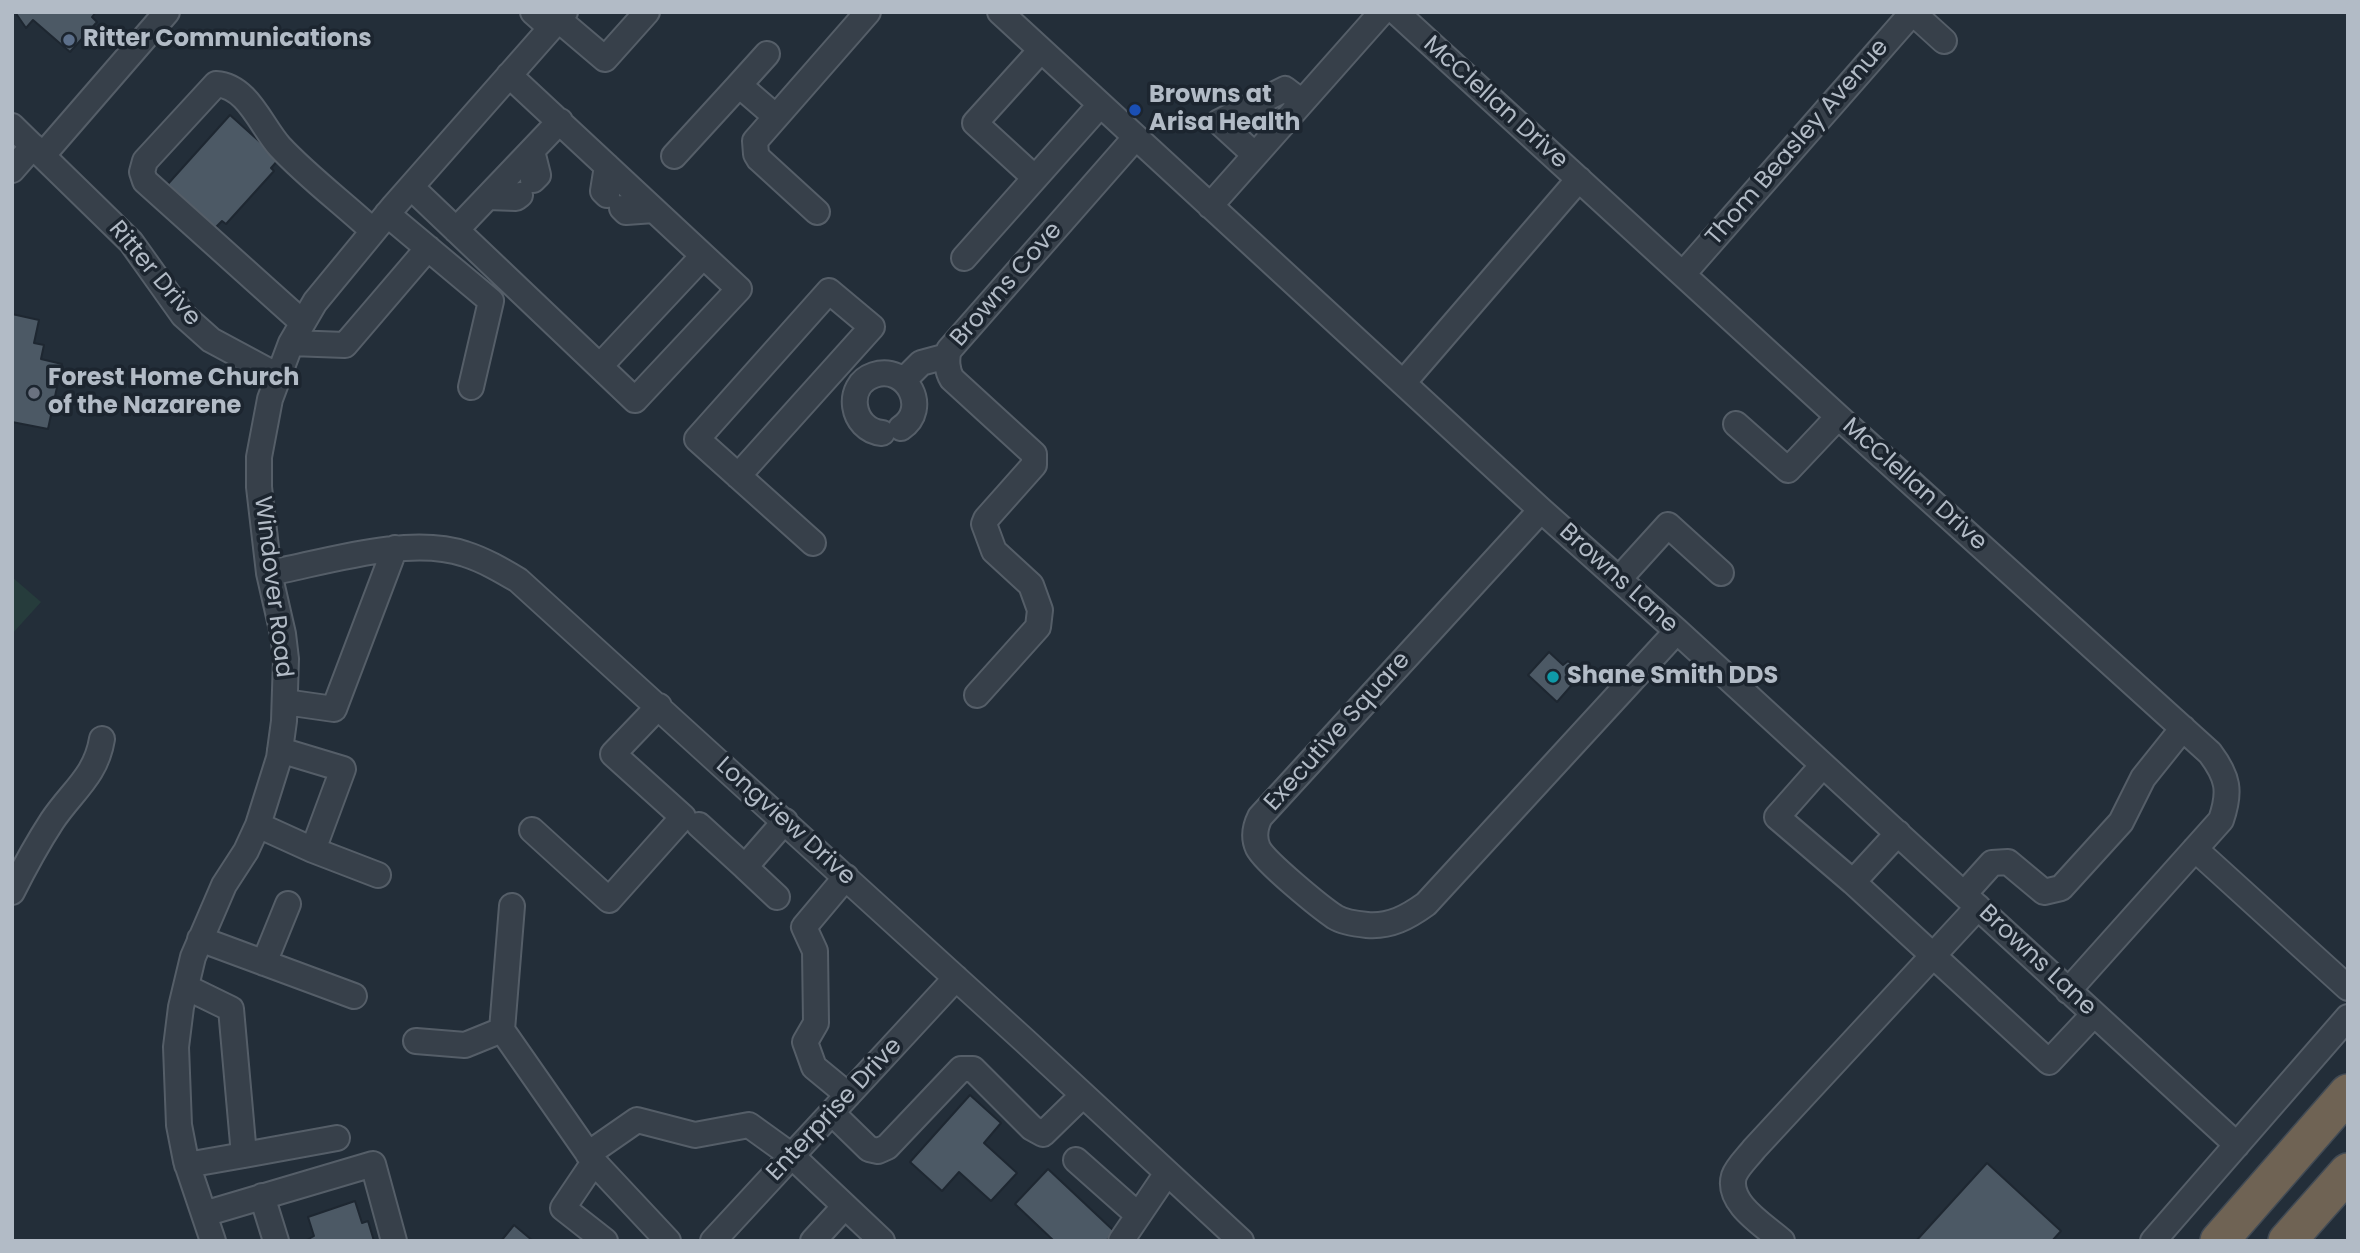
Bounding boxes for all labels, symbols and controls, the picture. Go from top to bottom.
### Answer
place label: Ritter Communications [83,26,372,54]
street label: McClellan Drive [1417,31,1573,175]
marker: Ritter Communications [61,32,77,48]
street label: Thom Beasley Avenue [1701,34,1895,252]
place label: Browns at Arisa Health [1149,82,1300,138]
marker: Browns at Arisa Health [1127,102,1143,118]
street label: Ritter Drive [102,216,206,332]
street label: Browns Cove [945,217,1069,353]
place label: Forest Home Church of the Nazarene [48,365,299,421]
marker: Forest Home Church of the Nazarene [26,385,42,401]
street label: McClellan Drive [1836,413,1992,557]
street label: Windover Road [247,495,297,679]
street label: Browns Lane [1553,518,1683,640]
street label: Executive Square [1259,647,1417,817]
place label: Shane Smith DDS [1567,663,1778,691]
marker: Shane Smith DDS [1545,669,1561,685]
street label: Longview Drive [709,752,861,892]
street label: Browns Lane [1972,899,2102,1023]
street label: Enterprise Drive [761,1032,909,1188]

